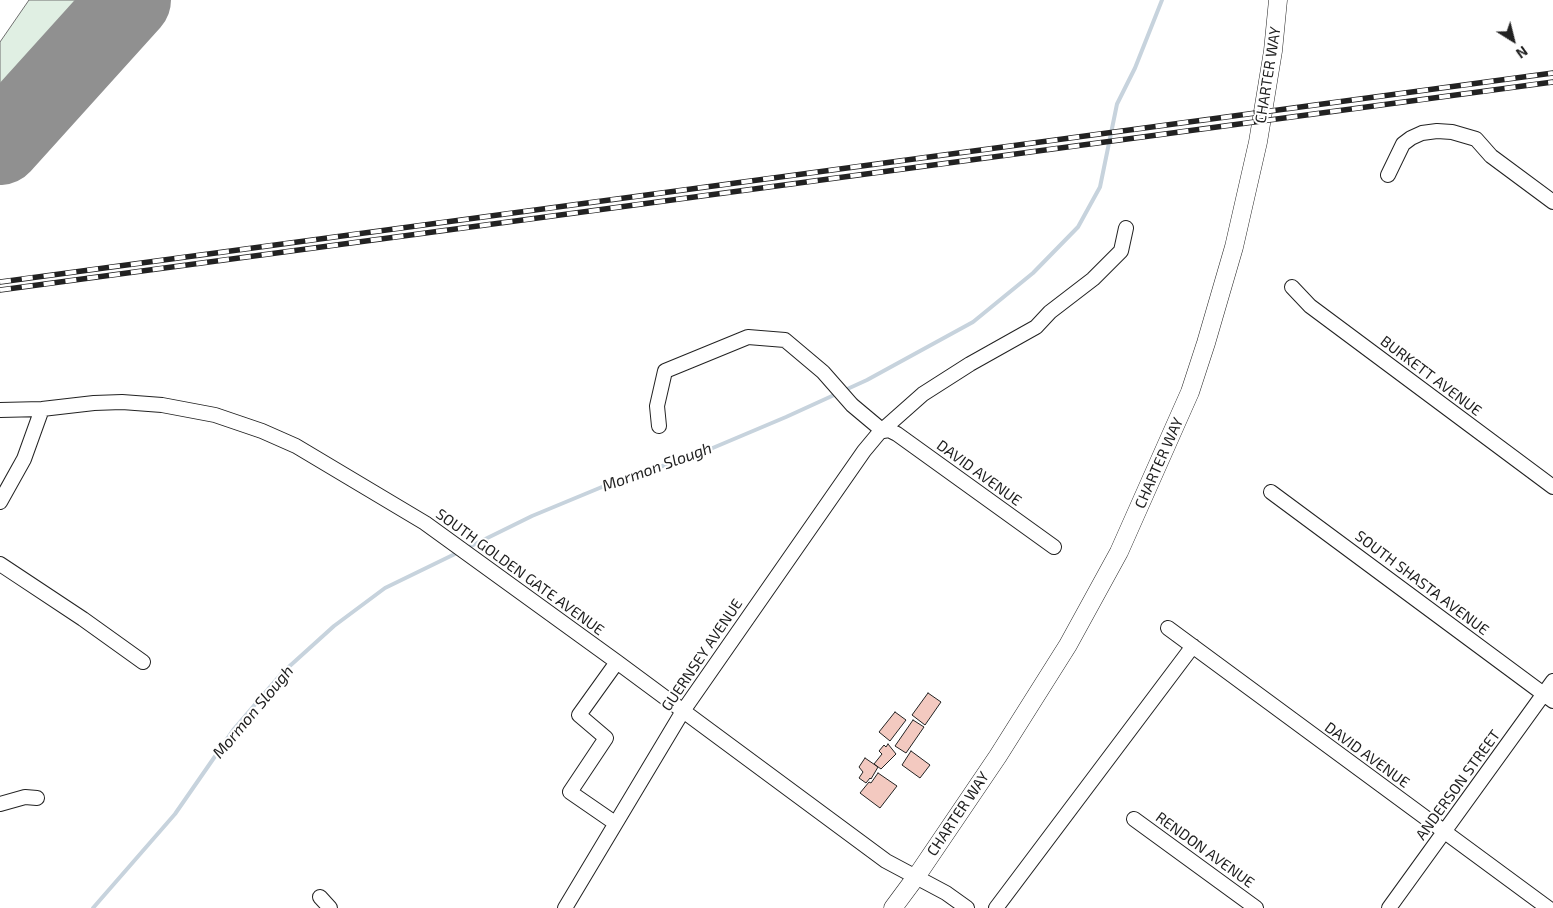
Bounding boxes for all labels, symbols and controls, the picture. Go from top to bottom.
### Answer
north arrow [1488,15,1538,65]
street label: CHARTER WAY [1251,25,1285,125]
text: N [1513,43,1531,62]
street label: BURKETT AVENUE [1377,332,1485,420]
street label: CHARTER WAY [1131,415,1187,511]
street label: DAVID AVENUE [933,436,1025,510]
water label: Mormon Slough [600,438,714,496]
street label: SOUTH GOLDEN GATE AVENUE [432,505,608,639]
street label: SOUTH SHASTA AVENUE [1352,527,1492,639]
street label: GUERNSEY AVENUE [658,595,746,715]
water label: Mormon Slough [209,662,297,762]
street label: DAVID AVENUE [1321,718,1413,792]
street label: ANDERSON STREET [1412,726,1504,844]
street label: CHARTER WAY [923,768,993,860]
street label: RENDON AVENUE [1152,808,1258,892]

